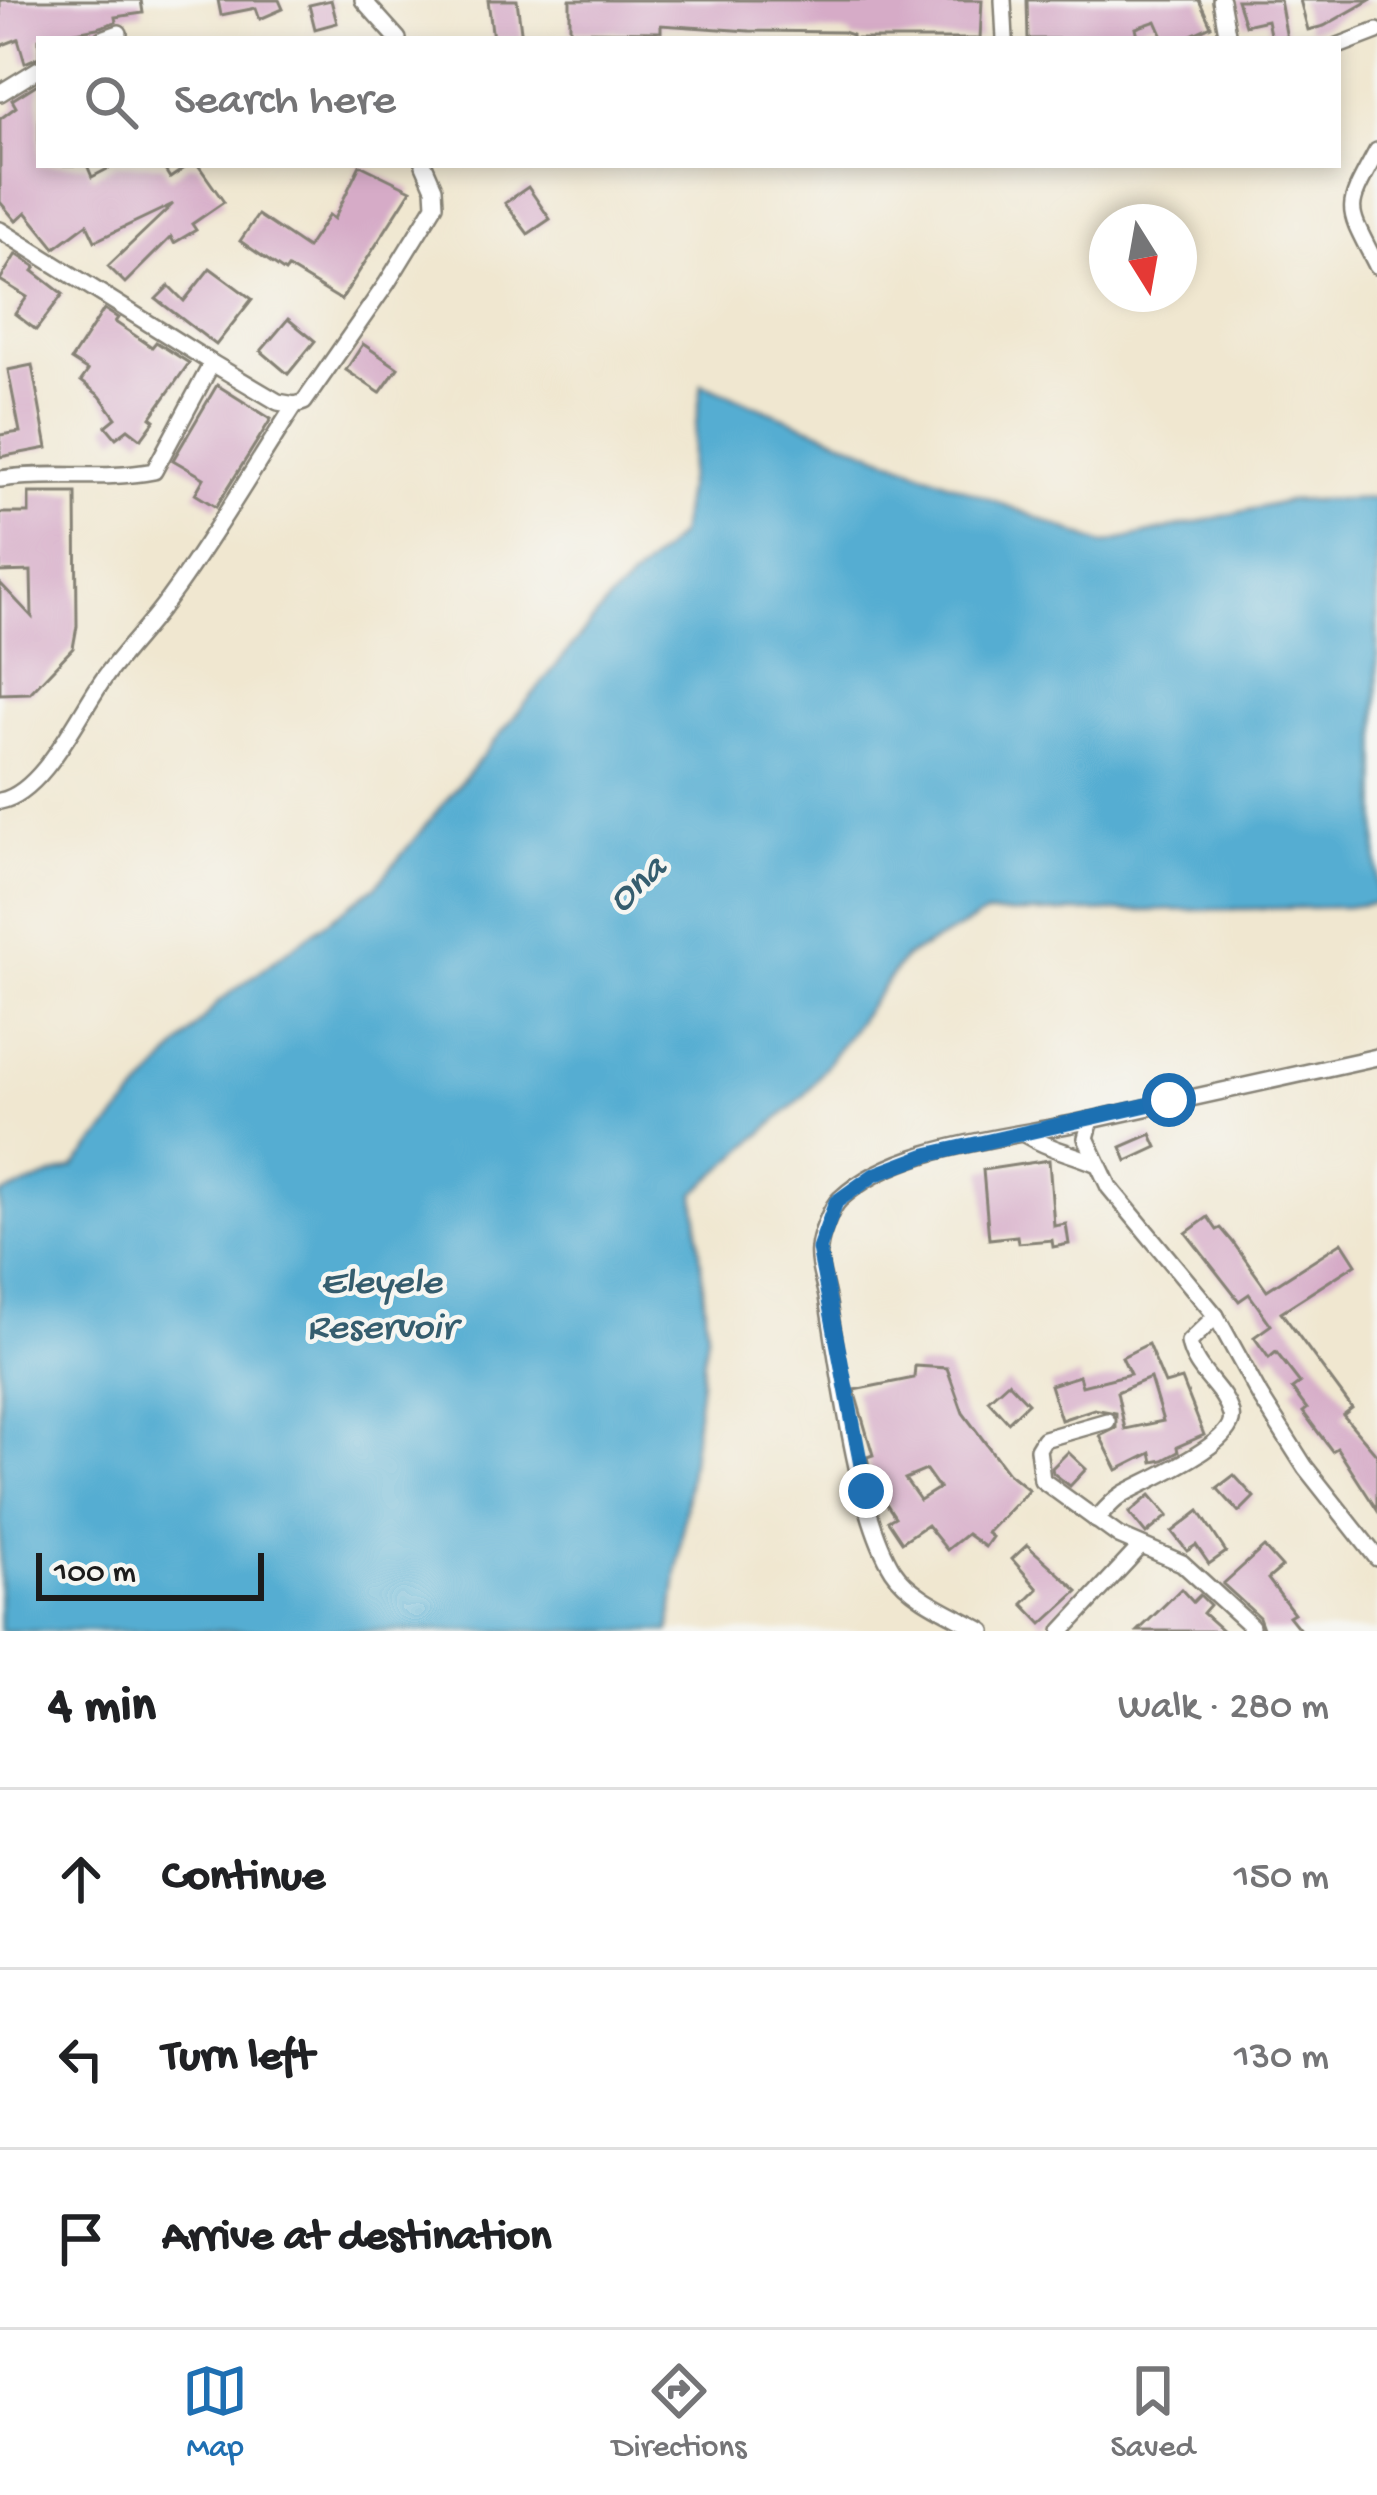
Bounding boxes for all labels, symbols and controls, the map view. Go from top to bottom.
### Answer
search box [36,36,1341,168]
icon: search [78,69,144,135]
text: Search here [174,76,396,129]
north arrow [1089,204,1197,312]
water label: Ona [600,846,680,925]
route start [1142,1073,1196,1127]
water label: Eleyele Reservoir [307,1262,462,1353]
route end [839,1464,893,1518]
scale bar [36,1547,264,1600]
text: 100 m [54,1555,136,1593]
text: 4 min [48,1679,156,1739]
text: Walk · 280 m [1118,1686,1329,1732]
icon: ahead [48,1846,114,1912]
text: Continue [162,1852,325,1905]
text: 150 m [1234,1856,1329,1902]
icon: left [48,2026,114,2092]
text: Turn left [162,2032,314,2085]
text: 130 m [1234,2036,1329,2082]
icon: arrive [48,2206,114,2272]
text: Arrive at destination [162,2212,551,2265]
tab: Map [182,2358,248,2468]
tab: Directions [612,2358,746,2468]
tab: Saved [1110,2358,1195,2468]

